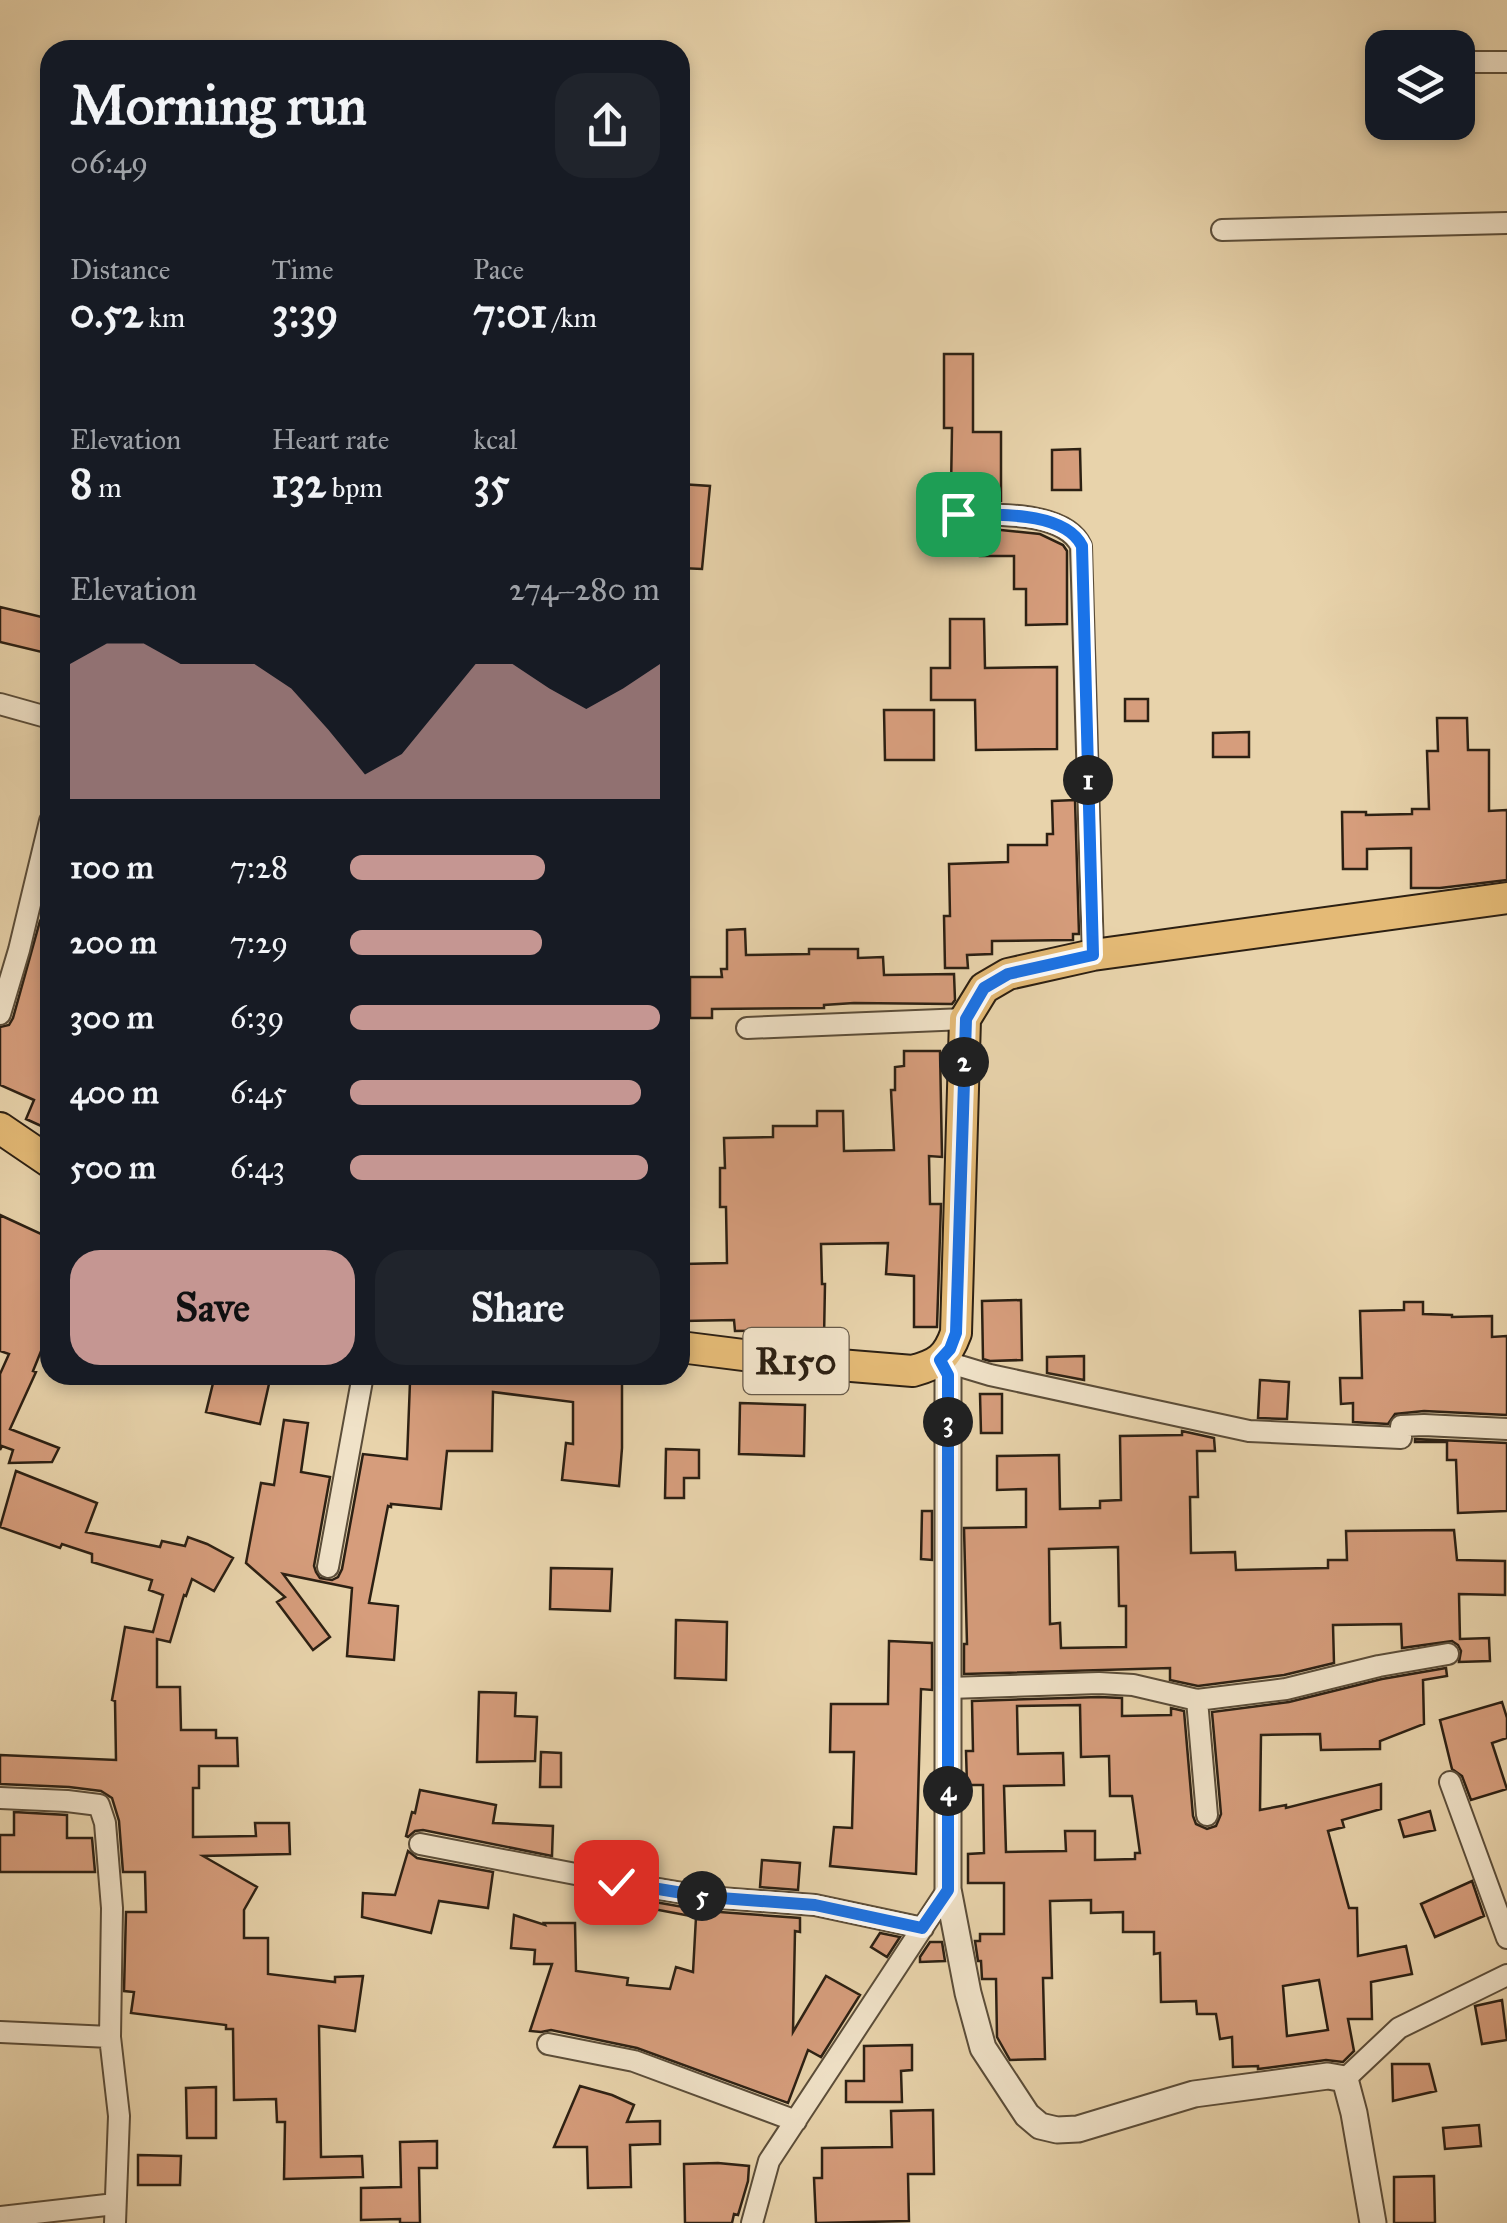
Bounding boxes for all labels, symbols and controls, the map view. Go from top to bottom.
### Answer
map controls [1365,30,1475,140]
button: layers [1365,30,1475,140]
text: Morning run [70,72,367,139]
button: share [555,73,660,178]
text: 06:49 [70,143,148,182]
text: Distance [70,252,170,287]
text: Time [272,252,334,287]
text: Pace [473,252,524,287]
text: 0.52 [70,287,143,339]
text: 3:39 [272,287,338,339]
text: 7:01 [473,287,547,339]
text: km [143,300,185,335]
text: /km [547,300,597,335]
text: Elevation [70,422,181,457]
text: Heart rate [272,422,389,457]
text: kcal [473,422,517,457]
text: 8 [70,457,92,509]
text: 132 [272,457,326,509]
text: 35 [473,457,510,509]
text: m [92,470,122,505]
text: bpm [326,470,383,505]
pin [916,472,1001,557]
icon: arrive [931,487,986,542]
text: Elevation [70,570,197,609]
text: 274–280 m [509,570,660,609]
pin: 1 [1063,755,1113,805]
text: 1 [1082,762,1094,797]
text: 100 m [70,848,154,887]
text: 7:28 [230,848,288,887]
text: 200 m [70,923,157,962]
text: 7:29 [230,923,288,962]
text: 300 m [70,998,154,1037]
text: 6:39 [230,998,284,1037]
pin: 2 [939,1037,989,1087]
text: 2 [957,1044,971,1079]
text: 400 m [70,1073,159,1112]
text: 6:45 [230,1073,287,1112]
text: 500 m [70,1148,156,1187]
text: 6:43 [230,1148,285,1187]
button: Save [70,1250,355,1365]
button: Share [375,1250,660,1365]
road number: R150 [744,1328,848,1394]
pin: 3 [923,1397,973,1447]
text: 3 [942,1404,954,1439]
pin: 4 [923,1766,973,1816]
text: 4 [940,1773,956,1808]
pin [574,1840,659,1925]
icon: check [589,1855,644,1910]
pin: 5 [677,1871,727,1921]
text: 5 [695,1878,709,1913]

